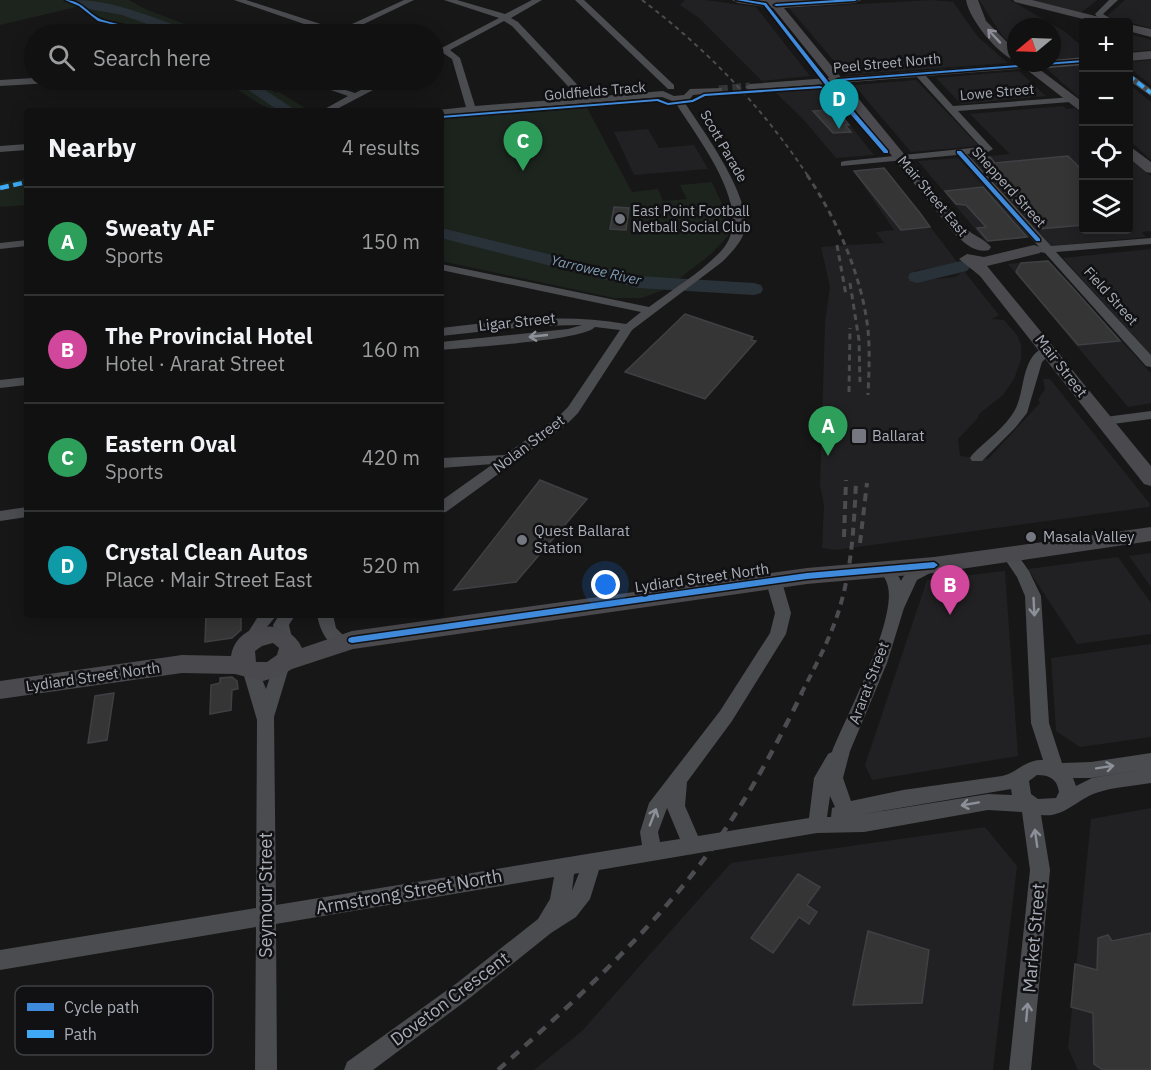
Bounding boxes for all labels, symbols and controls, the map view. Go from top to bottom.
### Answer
north arrow [1007,18,1061,72]
map controls [1079,18,1133,234]
button: + [1079,18,1133,72]
search box [24,24,444,90]
one-way arrow [987,29,1001,44]
icon: search [45,41,78,74]
text: Search here [93,43,211,72]
street label: Peel Street North [832,49,942,77]
button: − [1079,72,1133,126]
street label: Goldfields Track [544,78,647,104]
pin: D [820,80,858,129]
street label: Lowe Street [959,80,1035,104]
street label: Scott Parade [696,107,752,185]
pin: C [504,122,542,171]
button: locate [1079,126,1133,180]
text: Nearby [48,130,136,164]
text: 4 results [342,134,420,161]
street label: Shepperd Street [968,143,1050,231]
street label: Mair Street East [894,152,972,240]
button: layers [1079,180,1133,234]
place label: East Point Football Netball Social Club [632,202,751,236]
marker: East Point Football Netball Social Club [613,212,627,226]
text: Sweaty AF [105,213,215,242]
text: A [61,228,74,255]
text: 150 m [362,228,420,255]
text: Sports [105,242,164,269]
water label: Yarrowee River [549,251,644,289]
street label: Field Street [1080,263,1142,329]
street label: Ligar Street [477,308,556,335]
text: The Provincial Hotel [105,321,313,350]
one-way arrow [528,331,548,342]
street label: Mair Street [1031,331,1092,401]
text: B [61,336,74,363]
text: 160 m [362,336,420,363]
text: Hotel · Ararat Street [105,350,285,377]
pin: A [808,406,848,456]
street label: Nolan Street [489,411,568,477]
place label: Ballarat [872,426,925,445]
marker: Ballarat [850,427,868,445]
text: Eastern Oval [105,429,236,458]
text: C [61,444,74,471]
text: 420 m [362,444,420,471]
text: Sports [105,458,164,485]
place label: Quest Ballarat Station [534,521,630,557]
place label: Masala Valley [1043,527,1135,546]
marker: Masala Valley [1024,530,1038,544]
marker: Quest Ballarat Station [515,533,529,547]
text: Crystal Clean Autos [105,537,308,566]
text: D [61,552,74,579]
text: 520 m [362,552,420,579]
street label: Lydiard Street North [634,559,770,596]
text: Place · Mair Street East [105,566,313,593]
pin: B [930,566,970,615]
your location [591,570,620,599]
one-way arrow [1028,596,1039,616]
street label: Ararat Street [844,639,893,727]
street label: Lydiard Street North [25,658,161,695]
one-way arrow [1094,762,1114,773]
one-way arrow [961,799,981,810]
one-way arrow [649,808,660,827]
one-way arrow [1031,828,1042,848]
street label: Seymour Street [254,832,277,958]
street label: Armstrong Street North [314,864,504,919]
street label: Market Street [1017,882,1050,994]
street label: Doveton Crescent [386,946,514,1051]
legend [15,986,213,1055]
text: Cycle path [64,997,139,1017]
one-way arrow [1022,1003,1033,1022]
text: Path [64,1024,97,1044]

